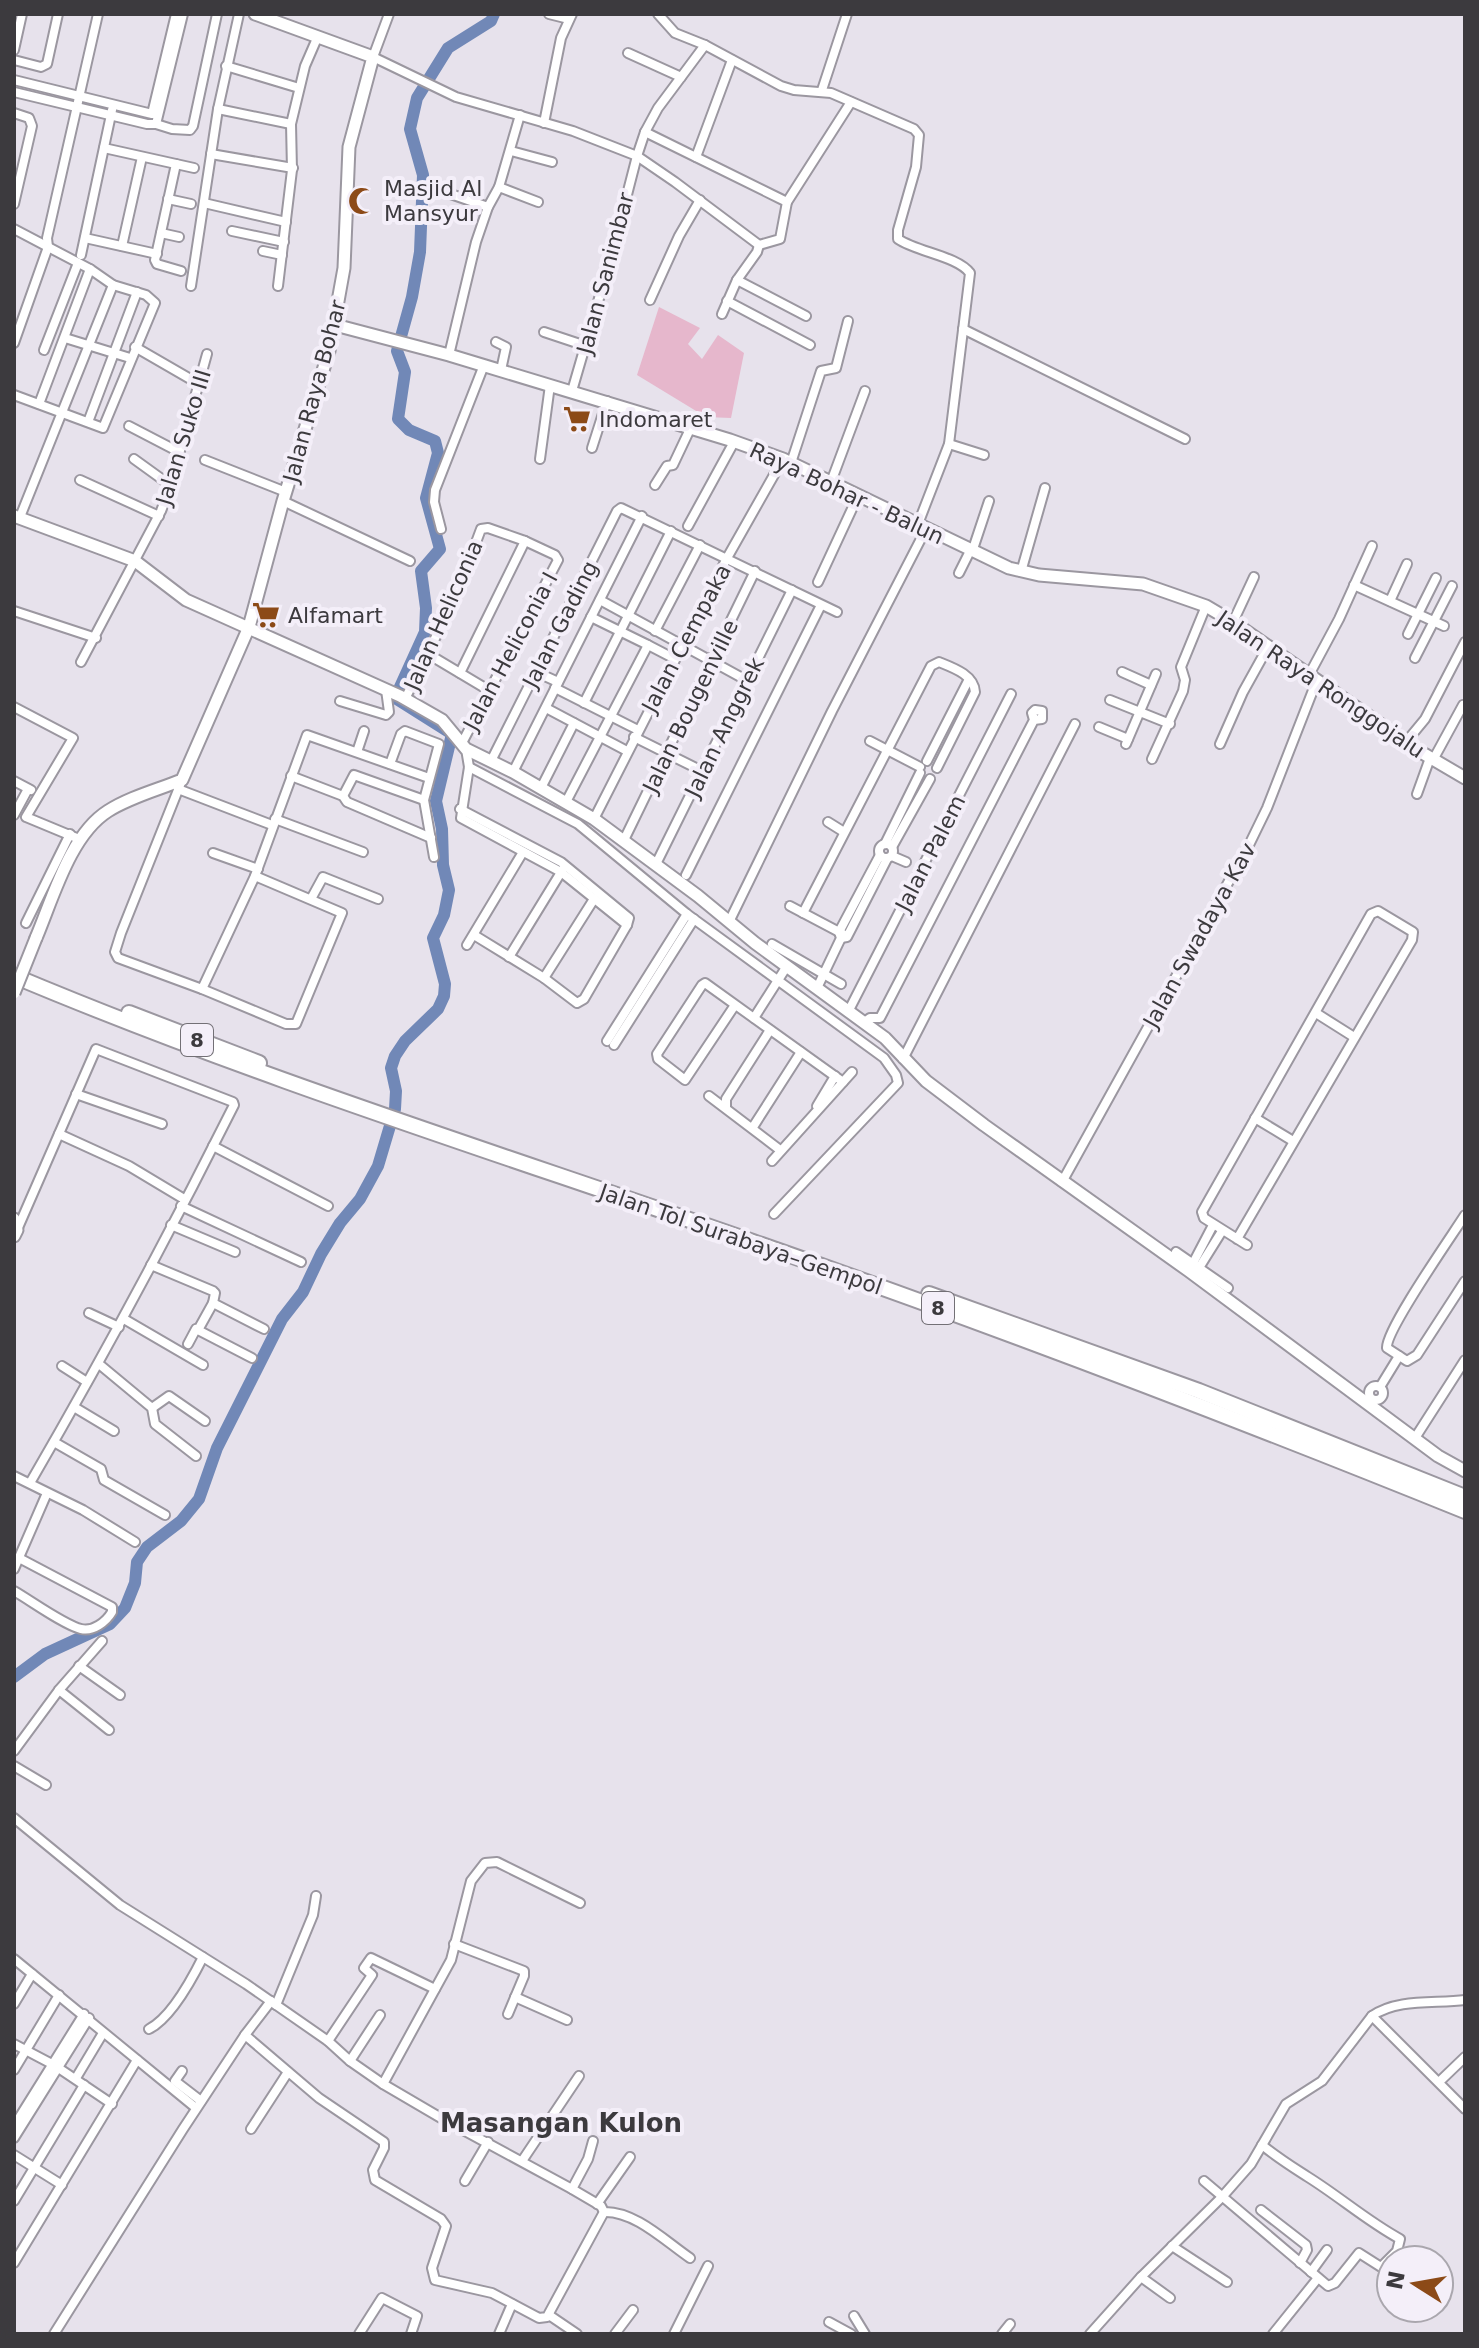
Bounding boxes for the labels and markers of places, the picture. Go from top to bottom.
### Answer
place label: Masjid Al Mansyur [384,176,482,226]
mosque icon: Masjid Al Mansyur [347,186,377,216]
supermarket icon: Indomaret [562,404,592,434]
place label: Indomaret [599,407,713,432]
supermarket icon: Alfamart [251,600,281,630]
place label: Alfamart [288,603,383,628]

